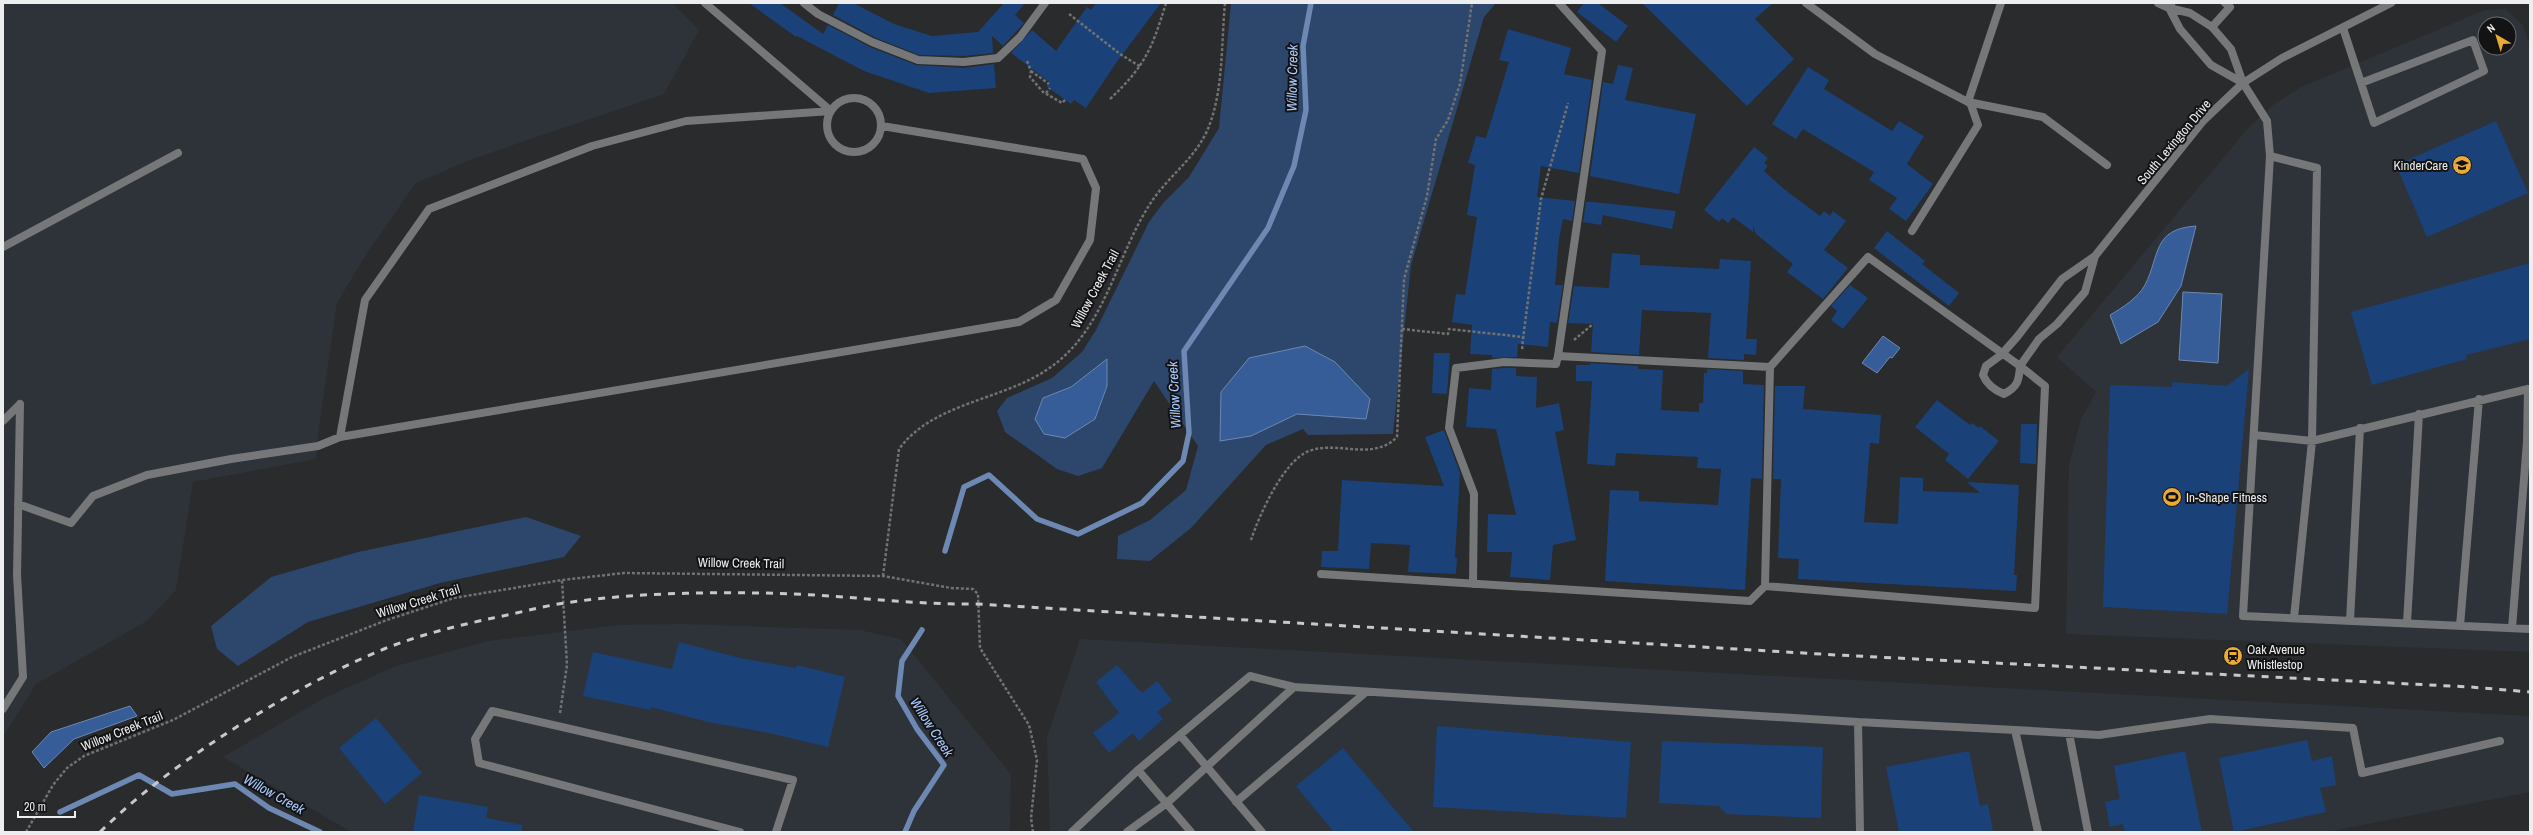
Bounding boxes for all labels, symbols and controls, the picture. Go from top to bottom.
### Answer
north arrow [2477,16,2517,56]
text: N [2484,21,2498,36]
water label: Willow Creek [1282,43,1302,112]
street label: South Lexington Drive [2133,96,2215,188]
school or university icon: KinderCare [2451,154,2473,176]
place label: KinderCare [2393,157,2448,174]
street label: Willow Creek Trail [1067,247,1123,331]
water label: Willow Creek [1163,360,1185,429]
sports icon: In-Shape Fitness [2161,486,2183,508]
place label: In-Shape Fitness [2186,489,2267,506]
street label: Willow Creek Trail [698,554,784,572]
street label: Willow Creek Trail [374,580,462,622]
place label: Oak Avenue Whistlestop [2247,641,2305,673]
station icon: Oak Avenue Whistlestop [2222,645,2244,667]
water label: Willow Creek [906,694,959,761]
street label: Willow Creek Trail [79,707,165,755]
water label: Willow Creek [240,770,309,819]
scale bar [18,793,75,819]
text: 20 m [24,799,46,815]

